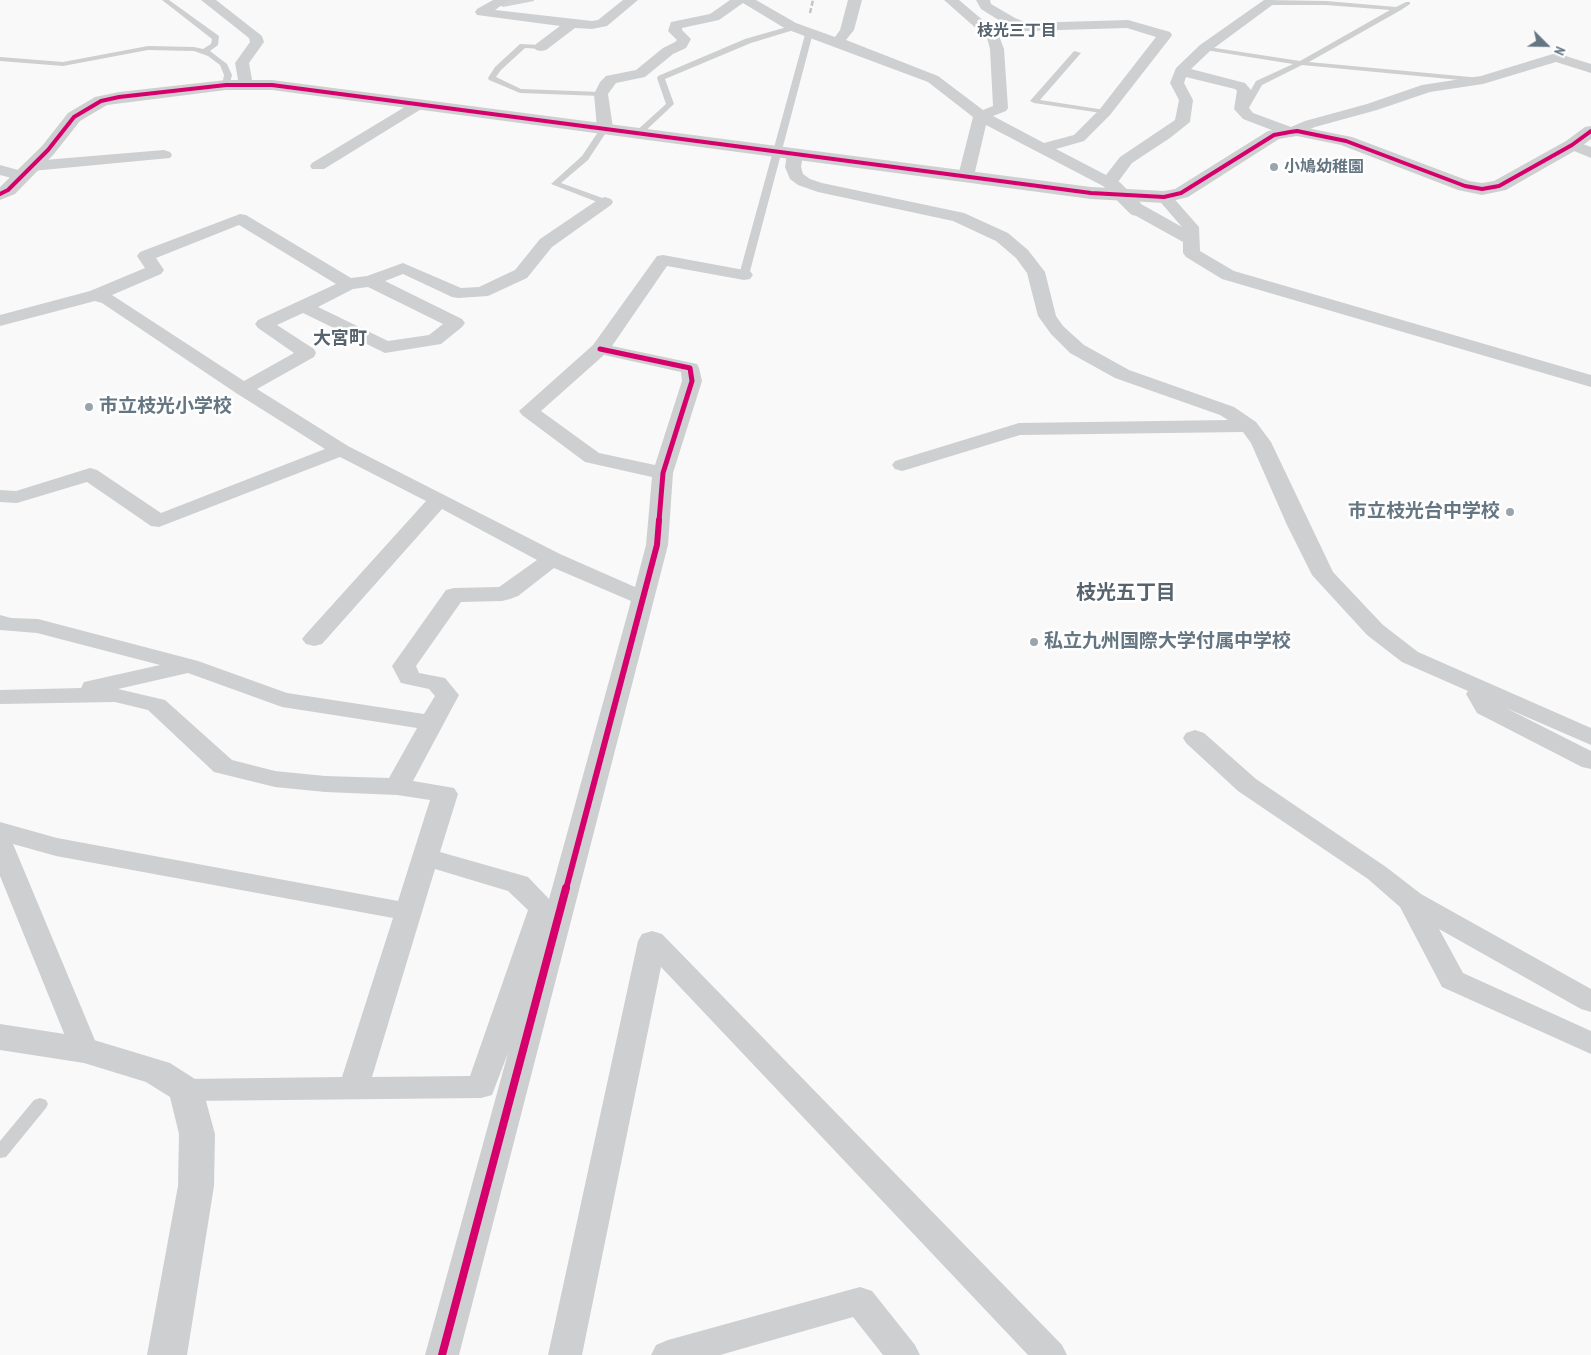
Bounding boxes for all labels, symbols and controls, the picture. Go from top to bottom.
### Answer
north arrow [1521,20,1571,70]
district label: 枝光三丁目 [977,21,1057,41]
text: N [1550,44,1570,58]
place label: 小鳩幼稚園 [1284,157,1364,177]
marker: 小鳩幼稚園 [1268,161,1280,173]
district label: 大宮町 [313,328,367,350]
place label: 市立枝光小学校 [99,396,232,418]
marker: 市立枝光小学校 [83,401,95,413]
place label: 市立枝光台中学校 [1348,501,1500,523]
marker: 市立枝光台中学校 [1504,506,1516,518]
district label: 枝光五丁目 [1076,581,1176,605]
place label: 私立九州国際大学付属中学校 [1044,631,1291,653]
marker: 私立九州国際大学付属中学校 [1028,636,1040,648]

